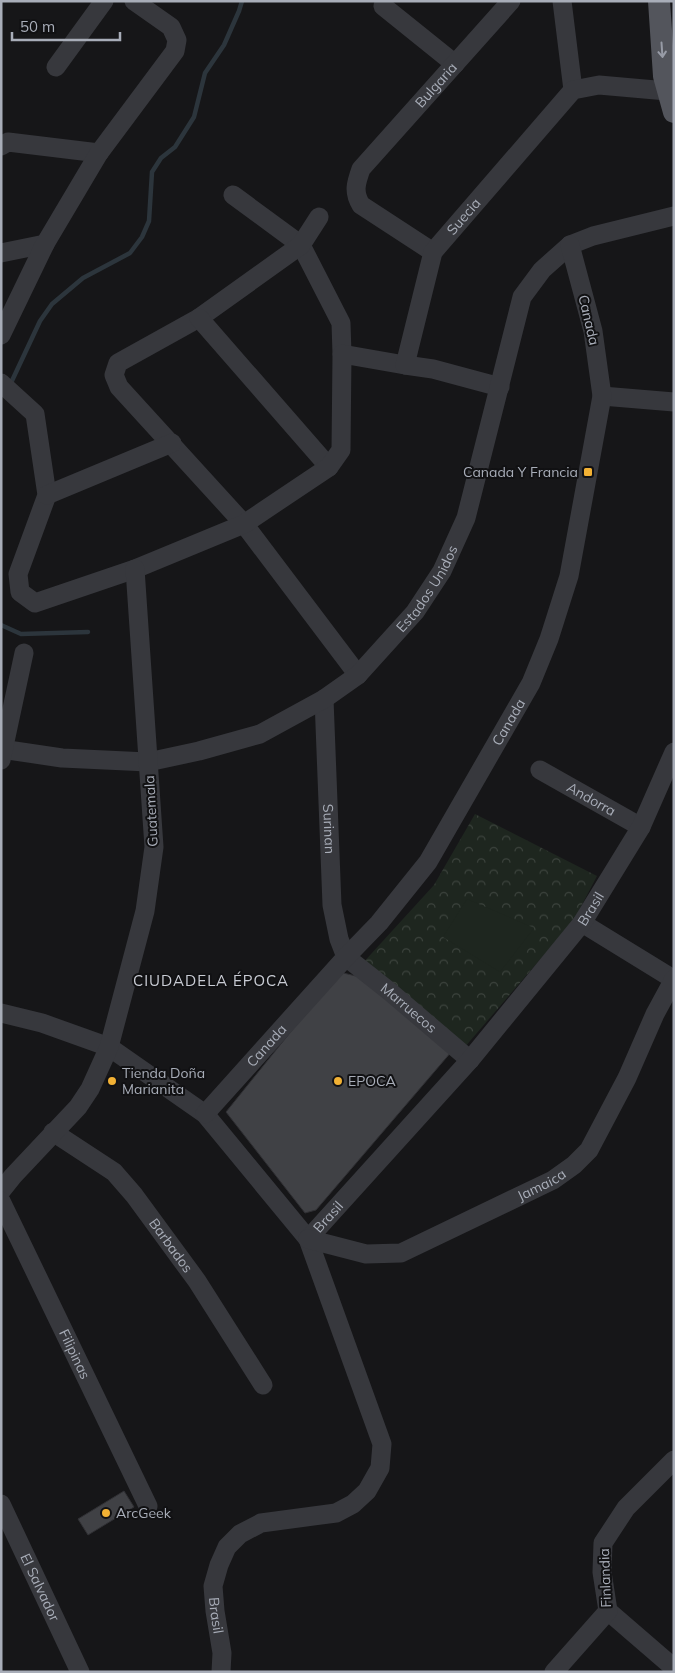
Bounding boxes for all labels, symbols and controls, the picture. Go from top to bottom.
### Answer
scale bar [12,10,120,42]
text: 50 m [20,17,55,36]
one-way arrow [657,42,667,58]
street label: Bulgaria [411,59,461,112]
street label: Suecia [443,194,485,239]
street label: Canada [574,293,604,347]
place label: Canada Y Francia [463,463,578,481]
marker: Canada Y Francia [582,466,594,478]
street label: Estados Unidos [392,542,462,636]
street label: Canada [488,695,529,749]
street label: Guatemala [140,775,162,847]
street label: Andorra [564,778,619,820]
street label: Surinan [319,804,339,854]
street label: Brasil [573,889,608,929]
district label: CIUDADELA ÉPOCA [133,971,289,990]
street label: Marruecos [377,979,441,1037]
street label: Canada [243,1020,290,1071]
place label: Tienda Doña Marianita [122,1064,205,1098]
place label: EPOCA [348,1072,396,1090]
marker: Tienda Doña Marianita [106,1075,118,1087]
marker: EPOCA [332,1075,344,1087]
street label: Jamaica [514,1165,569,1205]
street label: Brasil [309,1197,347,1236]
street label: Barbados [145,1215,197,1276]
street label: Filipinas [55,1326,94,1382]
place label: ArcGeek [116,1504,172,1522]
marker: ArcGeek [100,1507,112,1519]
street label: Finlandia [595,1548,615,1608]
street label: El Salvador [16,1550,64,1625]
street label: Brasil [205,1596,228,1635]

